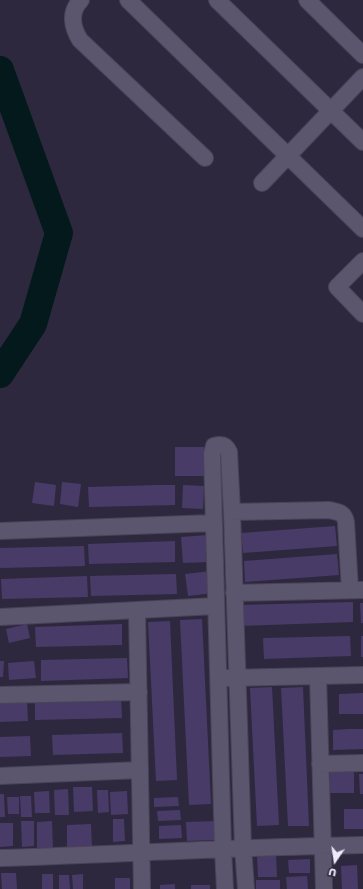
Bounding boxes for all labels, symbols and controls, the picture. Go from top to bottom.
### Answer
north arrow [315,841,355,881]
text: U [327,864,338,881]

